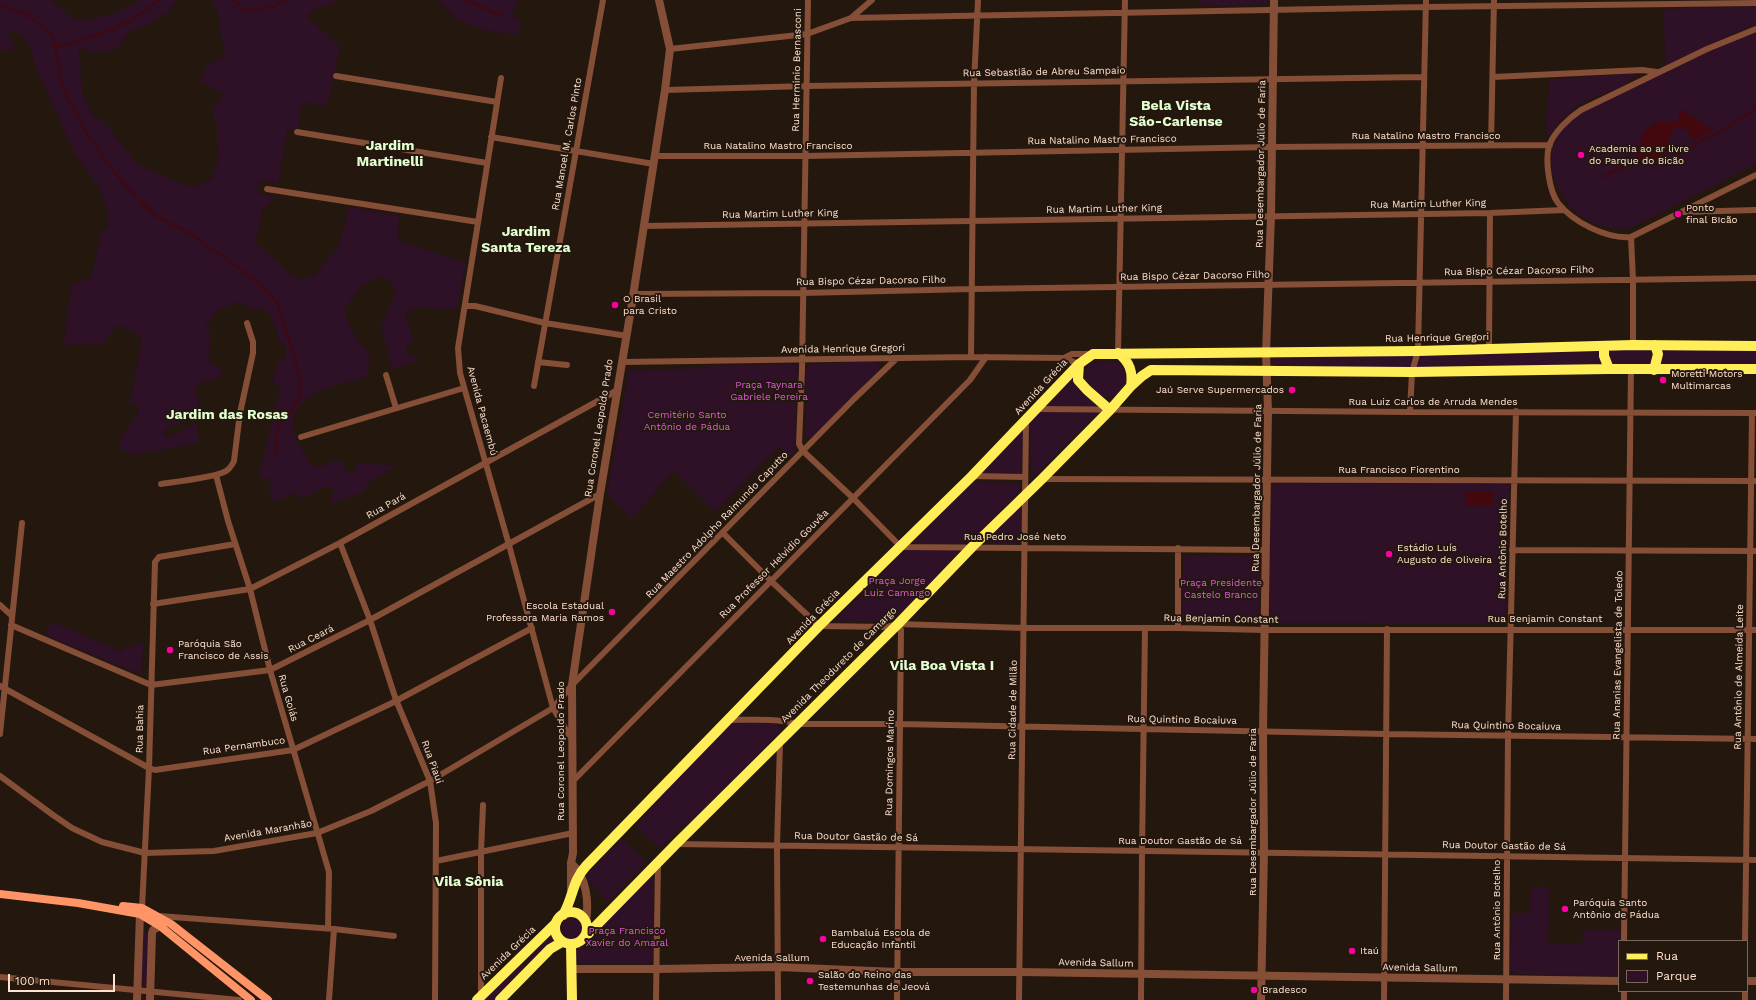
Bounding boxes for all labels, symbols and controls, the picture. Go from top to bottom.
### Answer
street label: Rua Herminio Bernasconi [790,8,804,132]
street label: Rua Sebastião de Abreu Sampaio [963,65,1125,79]
street label: Rua Manoel M. Carlos Pinto [549,77,585,211]
street label: Rua Desembargador Júlio de Faria [1254,80,1268,248]
district label: Bela Vista São-Carlense [1129,98,1223,130]
street label: Rua Natalino Mastro Francisco [1351,130,1501,142]
street label: Rua Natalino Mastro Francisco [1027,133,1177,147]
district label: Jardim Martinelli [357,138,423,170]
street label: Rua Natalino Mastro Francisco [703,140,853,152]
place label: Academia ao ar livre do Parque do Bicão [1589,143,1689,166]
marker: Academia ao ar livre do Parque do Bicão [1576,150,1586,160]
street label: Rua Martim Luther King [1370,197,1486,211]
street label: Rua Martim Luther King [1046,202,1162,216]
place label: Ponto final BIcão [1686,202,1738,226]
street label: Rua Martim Luther King [722,207,838,221]
marker: Ponto final BIcão [1673,209,1683,219]
district label: Jardim Santa Tereza [481,224,571,256]
street label: Rua Bispo Cézar Dacorso Filho [1444,264,1594,278]
street label: Rua Bispo Cézar Dacorso Filho [1120,269,1270,283]
street label: Rua Bispo Cézar Dacorso Filho [796,274,946,288]
place label: O Brasil para Cristo [623,293,677,316]
marker: O Brasil para Cristo [610,300,620,310]
street label: Rua Henrique Gregori [1385,331,1489,345]
street label: Avenida Henrique Gregori [781,342,905,356]
street label: Avenida Grécia [1012,356,1070,418]
street label: Rua Coronel Leopoldo Prado [582,358,616,498]
street label: Avenida Pacaembú [464,365,500,457]
place label: Moretti Motors Multimarcas [1671,368,1743,392]
marker: Moretti Motors Multimarcas [1658,375,1668,385]
park label: Praça Taynara Gabriele Pereira [730,379,808,402]
place label: Jaú Serve Supermercados [1156,384,1284,396]
marker: Jaú Serve Supermercados [1287,385,1297,395]
street label: Rua Luiz Carlos de Arruda Mendes [1348,396,1518,408]
street label: Rua Desembargador Júlio de Faria [1250,404,1264,572]
district label: Jardim das Rosas [166,407,288,423]
park label: Cemitério Santo Antônio de Pádua [644,409,730,432]
street label: Rua Maestro Adolpho Raimundo Caputto [643,449,791,601]
street label: Rua Francisco Fiorentino [1338,464,1460,476]
street label: Rua Pará [364,490,408,522]
street label: Rua Antônio Botelho [1496,499,1510,599]
street label: Rua Professor Helvidio Gouvêa [717,507,831,621]
street label: Rua Pedro José Neto [964,531,1066,543]
place label: Estádio Luís Augusto de Oliveira [1397,542,1492,566]
marker: Estádio Luís Augusto de Oliveira [1384,549,1394,559]
street label: Rua Ananias Evangelista de Toledo [1611,570,1625,740]
park label: Praça Jorge Luiz Camargo [864,575,930,598]
park label: Praça Presidente Castelo Branco [1180,577,1262,600]
street label: Avenida Grécia [784,587,842,647]
place label: Escola Estadual Professora Maria Ramos [486,600,604,624]
street label: Avenida Theodureto de Camargo [778,604,900,726]
street label: Rua Antônio de Almeida Leite [1732,604,1746,750]
marker: Escola Estadual Professora Maria Ramos [607,607,617,617]
street label: Rua Benjamin Constant [1163,612,1279,626]
street label: Rua Benjamin Constant [1488,613,1602,625]
street label: Rua Ceará [286,622,336,656]
place label: Paróquia São Francisco de Assis [178,638,268,662]
marker: Paróquia São Francisco de Assis [165,645,175,655]
district label: Vila Boa Vista I [890,658,994,674]
street label: Rua Cidade de Milão [1006,660,1020,760]
street label: Rua Goiás [276,673,300,723]
street label: Rua Coronel Leopoldo Prado [555,681,567,821]
street label: Rua Bahia [134,705,146,753]
street label: Rua Domingos Marino [883,710,897,816]
street label: Rua Quintino Bocaiuva [1127,713,1237,727]
street label: Rua Quintino Bocaiuva [1451,719,1561,733]
street label: Rua Desembargador Júlio de Faria [1247,728,1259,896]
street label: Rua Pernambuco [202,734,286,758]
street label: Rua Piauí [419,739,445,785]
street label: Avenida Maranhão [223,817,313,845]
street label: Rua Doutor Gastão de Sá [794,830,918,844]
street label: Rua Doutor Gastão de Sá [1118,835,1242,847]
street label: Rua Doutor Gastão de Sá [1442,839,1566,853]
street label: Rua Antônio Botelho [1491,860,1503,960]
district label: Vila Sônia [435,874,503,890]
place label: Paróquia Santo Antônio de Pádua [1573,897,1659,920]
marker: Paróquia Santo Antônio de Pádua [1560,904,1570,914]
street label: Avenida Grécia [478,924,538,982]
park label: Praça Francisco Xavier do Amaral [586,925,668,948]
place label: Bambaluá Escola de Educação Infantil [831,927,930,950]
marker: Bambaluá Escola de Educação Infantil [818,934,828,944]
legend [1618,940,1748,992]
place label: Itaú [1360,945,1379,957]
marker: Itaú [1347,946,1357,956]
text: Rua [1656,949,1678,963]
street label: Avenida Sallum [734,952,810,964]
street label: Avenida Sallum [1058,956,1134,970]
street label: Avenida Sallum [1382,961,1458,975]
scale bar [10,966,117,992]
place label: Salão do Reino das Testemunhas de Jeová [818,969,930,992]
text: Parque [1656,969,1697,983]
text: 100 m [15,974,50,988]
marker: Salão do Reino das Testemunhas de Jeová [805,976,815,986]
place label: Bradesco [1262,984,1307,996]
marker: Bradesco [1249,985,1259,995]

